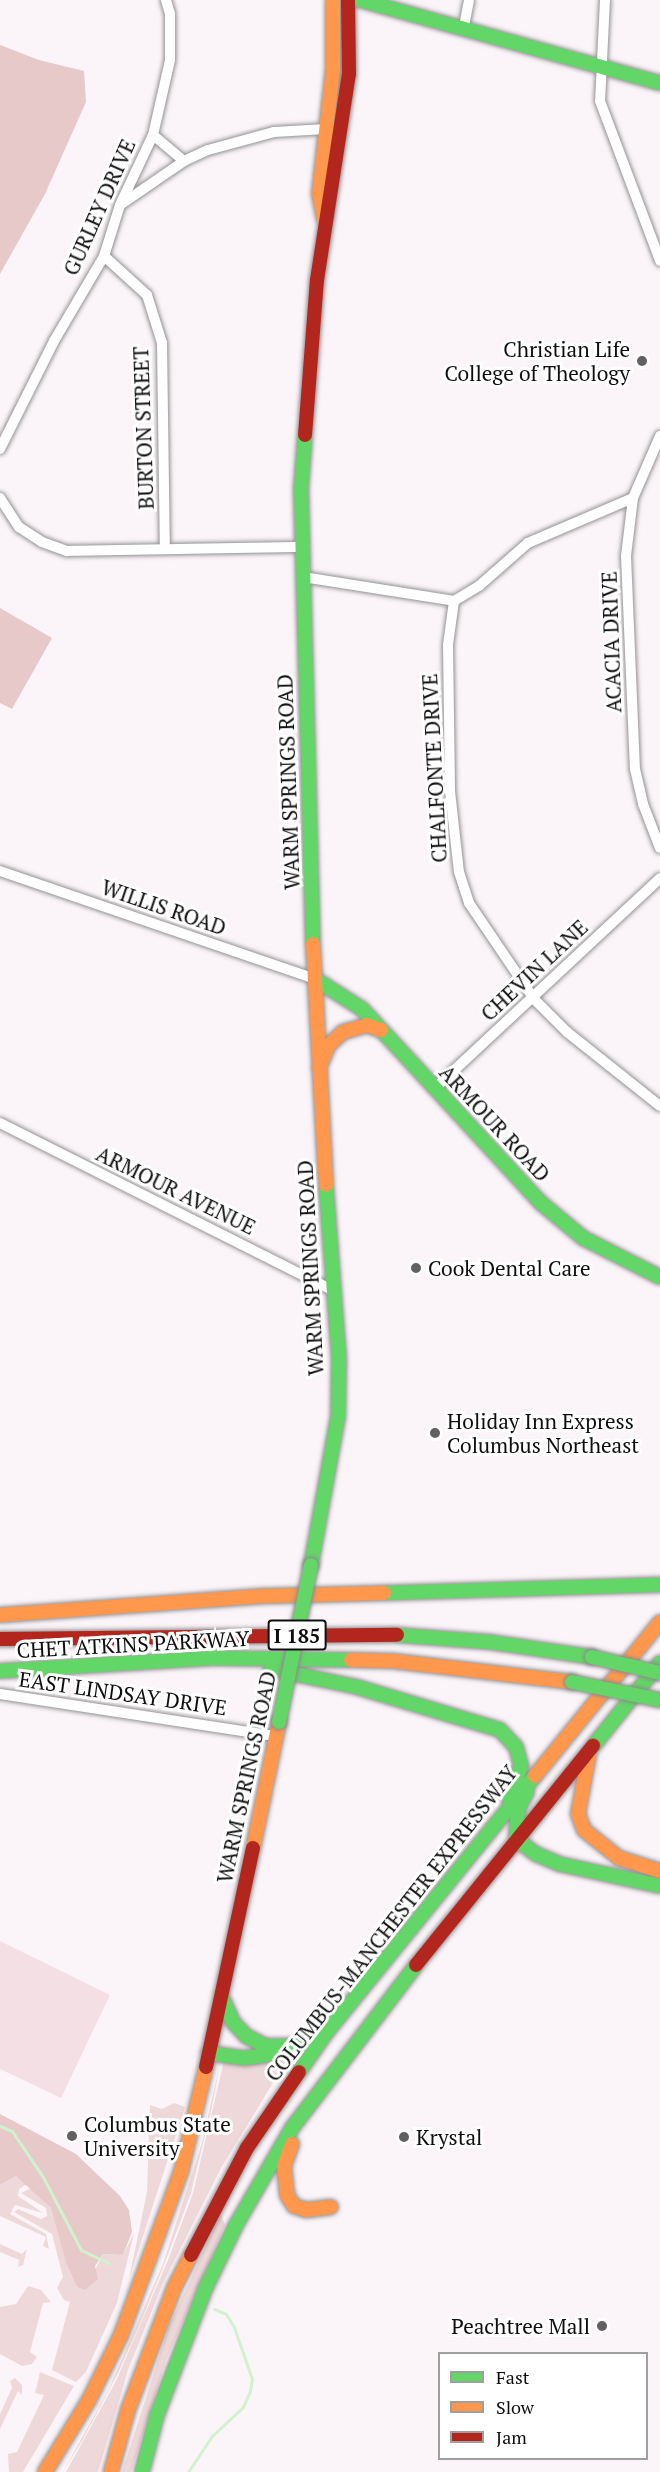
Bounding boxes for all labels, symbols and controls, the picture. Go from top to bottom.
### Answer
street label: GURLEY DRIVE [58,135,140,279]
place label: Christian Life College of Theology [444,336,630,386]
street label: BURTON STREET [128,346,158,510]
marker: Christian Life College of Theology [635,354,649,368]
street label: ACACIA DRIVE [596,571,626,713]
street label: CHALFONTE DRIVE [416,673,452,863]
street label: WARM SPRINGS ROAD [272,674,304,890]
street label: WILLIS ROAD [98,874,230,940]
street label: CHEVIN LANE [475,914,593,1026]
street label: ARMOUR ROAD [434,1059,556,1187]
street label: ARMOUR AVENUE [92,1140,260,1240]
street label: WARM SPRINGS ROAD [292,1160,328,1376]
place label: Cook Dental Care [428,1255,591,1281]
marker: Cook Dental Care [409,1261,423,1275]
place label: Holiday Inn Express Columbus Northeast [447,1408,639,1458]
marker: Holiday Inn Express Columbus Northeast [428,1426,442,1440]
road number: I 185 [267,1618,327,1652]
street label: CHET ATKINS PARKWAY [16,1625,250,1663]
street label: EAST LINDSAY DRIVE [17,1666,229,1720]
street label: WARM SPRINGS ROAD [211,1669,281,1885]
street label: COLUMBUS-MANCHESTER EXPRESSWAY [260,1760,522,2086]
place label: Columbus State University [84,2111,231,2161]
place label: Krystal [416,2124,482,2150]
marker: Columbus State University [65,2129,79,2143]
marker: Krystal [397,2130,411,2144]
place label: Peachtree Mall [451,2313,590,2339]
marker: Peachtree Mall [595,2319,609,2333]
legend [438,2352,648,2460]
text: Fast [496,2365,529,2389]
text: Slow [496,2395,534,2419]
text: Jam [496,2425,527,2449]

